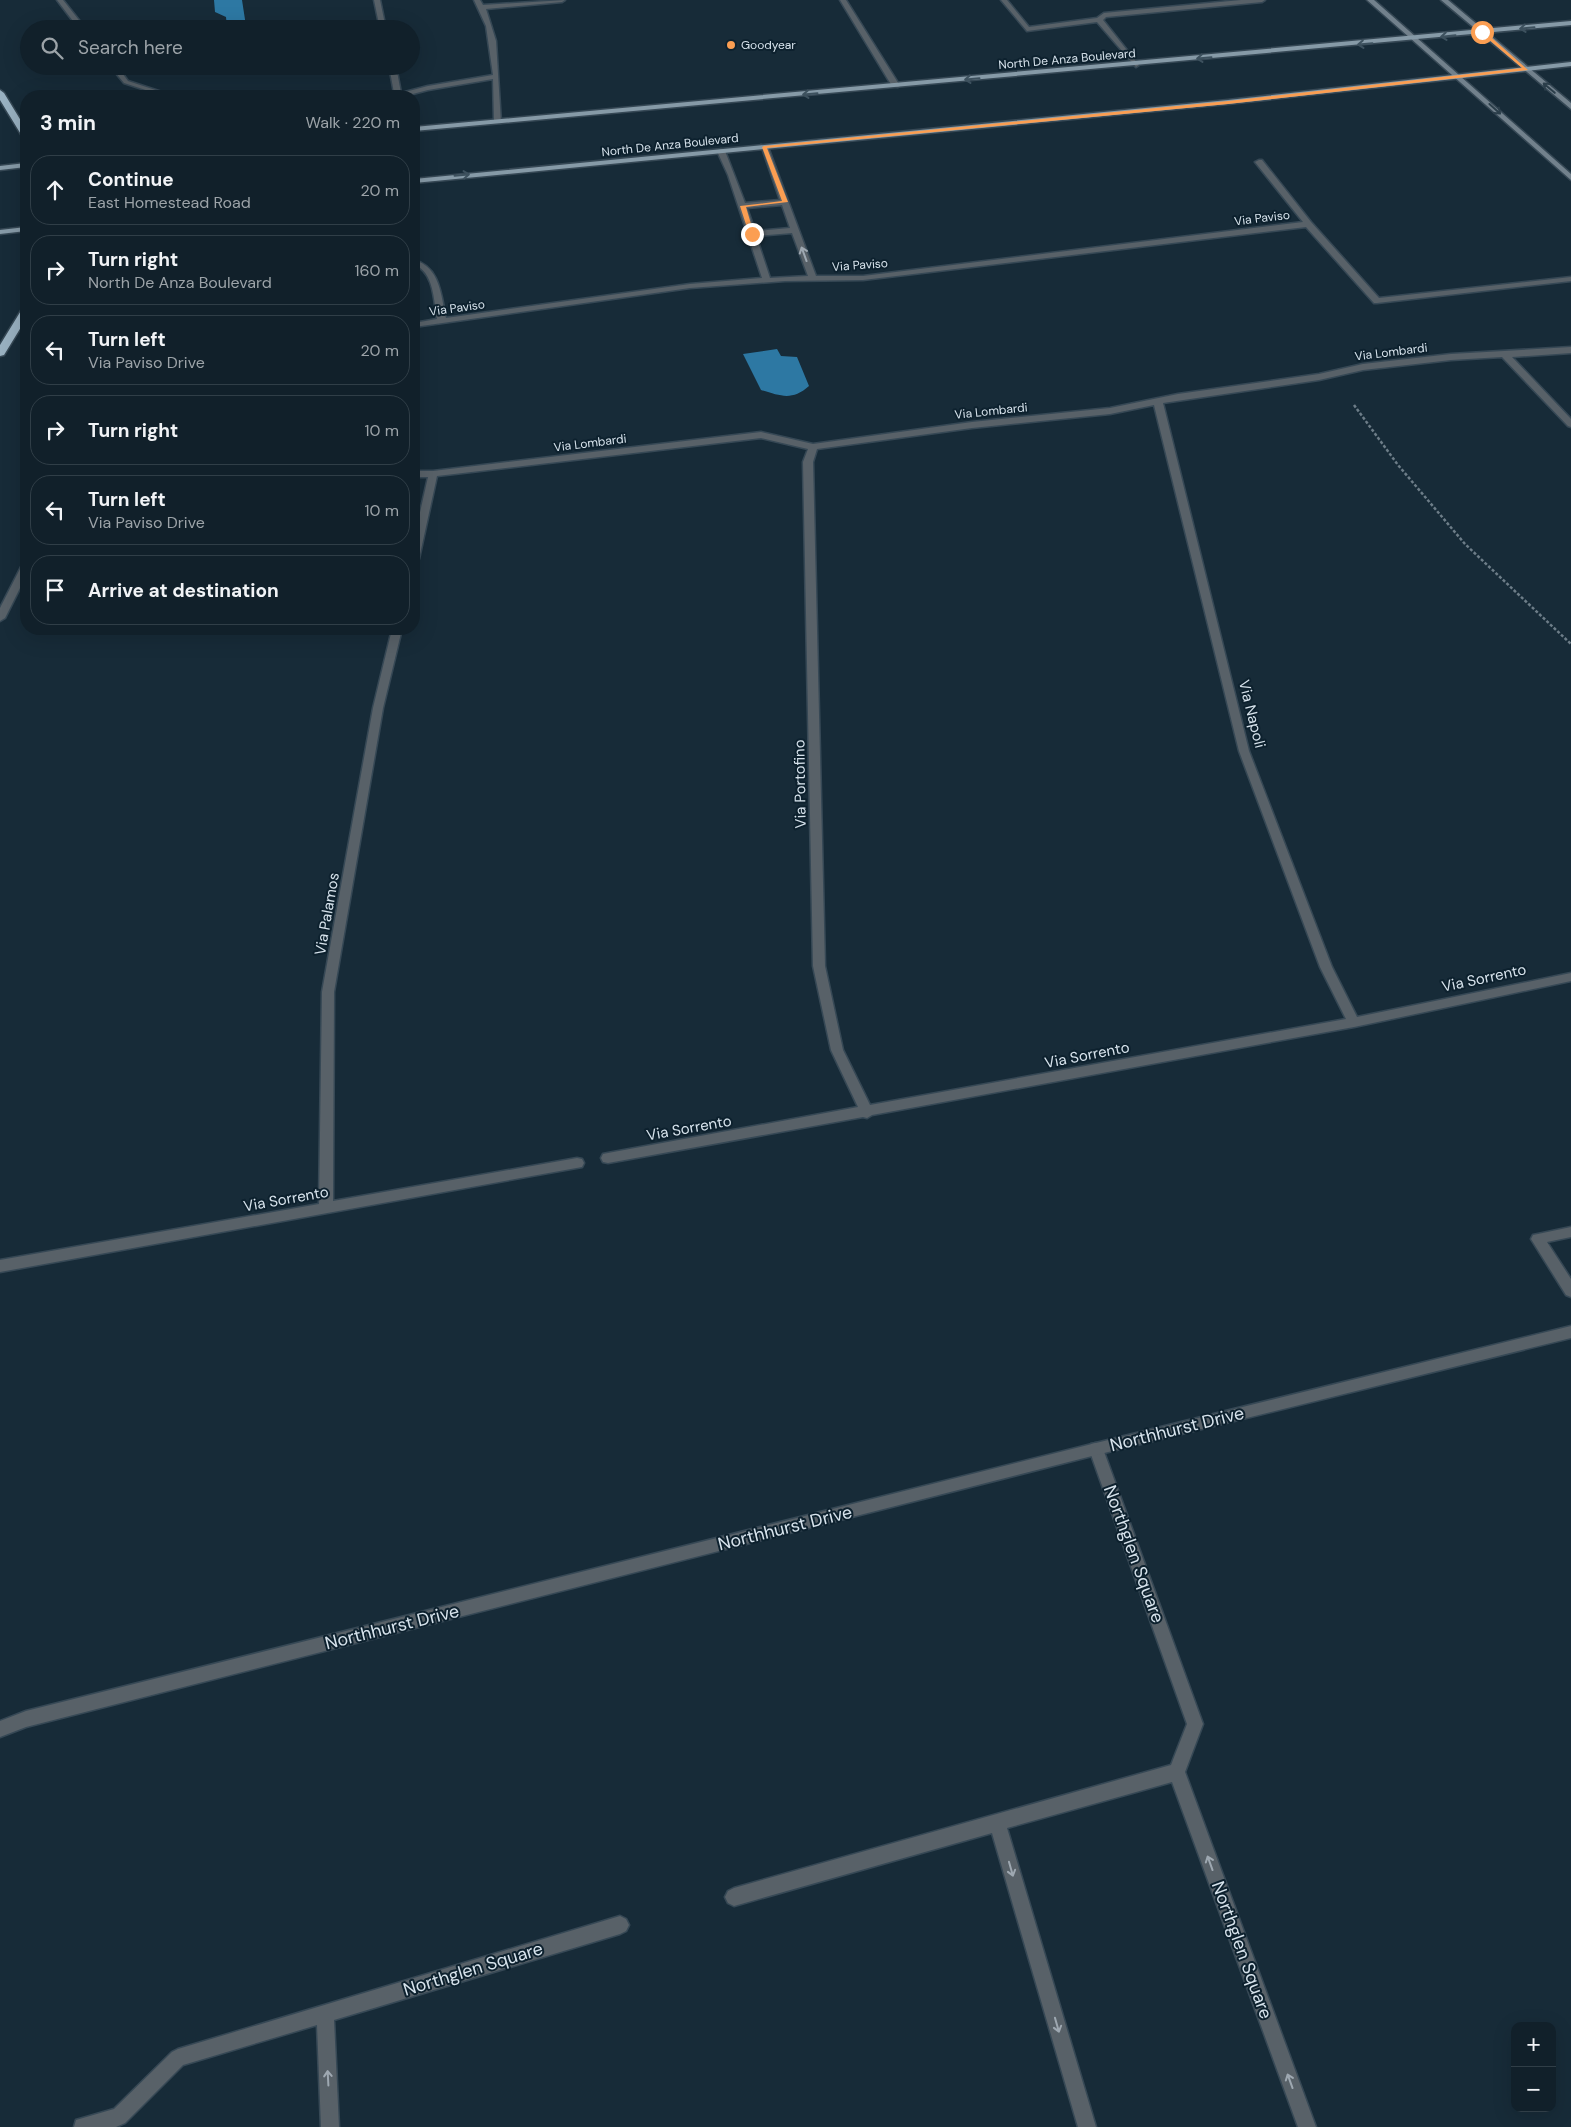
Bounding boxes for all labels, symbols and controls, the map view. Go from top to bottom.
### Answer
search box [20,20,420,75]
route start [1471,21,1494,44]
one-way arrow [1519,23,1535,33]
one-way arrow [1440,31,1456,41]
icon: search [38,34,66,62]
text: Search here [78,35,183,60]
place label: Goodyear [741,37,796,53]
marker: Goodyear [725,39,737,51]
one-way arrow [1358,39,1374,49]
street label: North De Anza Boulevard [998,45,1136,73]
one-way arrow [1196,54,1212,63]
one-way arrow [964,74,980,84]
one-way arrow [1542,83,1555,94]
one-way arrow [802,89,818,98]
one-way arrow [1489,103,1502,115]
text: 3 min [40,109,96,137]
text: Walk · 220 m [306,112,400,133]
street label: North De Anza Boulevard [601,130,739,160]
text: Continue [88,167,174,192]
one-way arrow [454,171,470,180]
icon: ahead [41,176,69,204]
text: 20 m [360,180,399,201]
text: East Homestead Road [88,192,251,213]
street label: Via Paviso [1233,207,1291,229]
route end [741,223,764,246]
text: Turn right [88,247,178,272]
one-way arrow [799,247,808,263]
street label: Via Paviso [832,255,888,275]
icon: right [41,256,69,284]
text: 160 m [355,260,399,281]
text: North De Anza Boulevard [88,272,272,293]
street label: Via Paviso [428,296,486,320]
text: Turn left [88,327,166,352]
icon: left [41,336,69,364]
text: 20 m [360,340,399,361]
street label: Via Lombardi [1354,340,1428,364]
text: Via Paviso Drive [88,352,205,373]
street label: Via Lombardi [954,399,1028,423]
icon: right [41,416,69,444]
text: Turn right [88,418,178,443]
text: 10 m [365,420,399,441]
street label: Via Lombardi [553,431,627,455]
text: Turn left [88,487,166,512]
icon: left [41,496,69,524]
text: 10 m [365,500,399,521]
text: Via Paviso Drive [88,512,205,533]
icon: arrive [41,576,69,604]
text: Arrive at destination [88,578,279,603]
street label: Via Napoli [1234,678,1270,750]
street label: Via Portofino [789,739,811,829]
street label: Via Palamos [310,871,344,957]
street label: Via Sorrento [1440,959,1528,997]
street label: Via Sorrento [1043,1037,1131,1073]
street label: Via Sorrento [645,1111,733,1145]
street label: Via Sorrento [242,1182,330,1216]
street label: Northhurst Drive [1107,1401,1247,1457]
street label: Northglen Square [1098,1482,1170,1626]
street label: Northhurst Drive [715,1500,855,1556]
street label: Northhurst Drive [322,1599,462,1655]
one-way arrow [1205,1856,1214,1871]
one-way arrow [1006,1861,1016,1877]
street label: Northglen Square [1206,1878,1278,2022]
street label: Northglen Square [400,1936,546,2002]
one-way arrow [1052,2017,1062,2033]
map controls [1511,2022,1556,2112]
button: + [1511,2022,1556,2067]
button: − [1511,2067,1556,2112]
one-way arrow [323,2071,332,2087]
one-way arrow [1285,2074,1294,2089]

